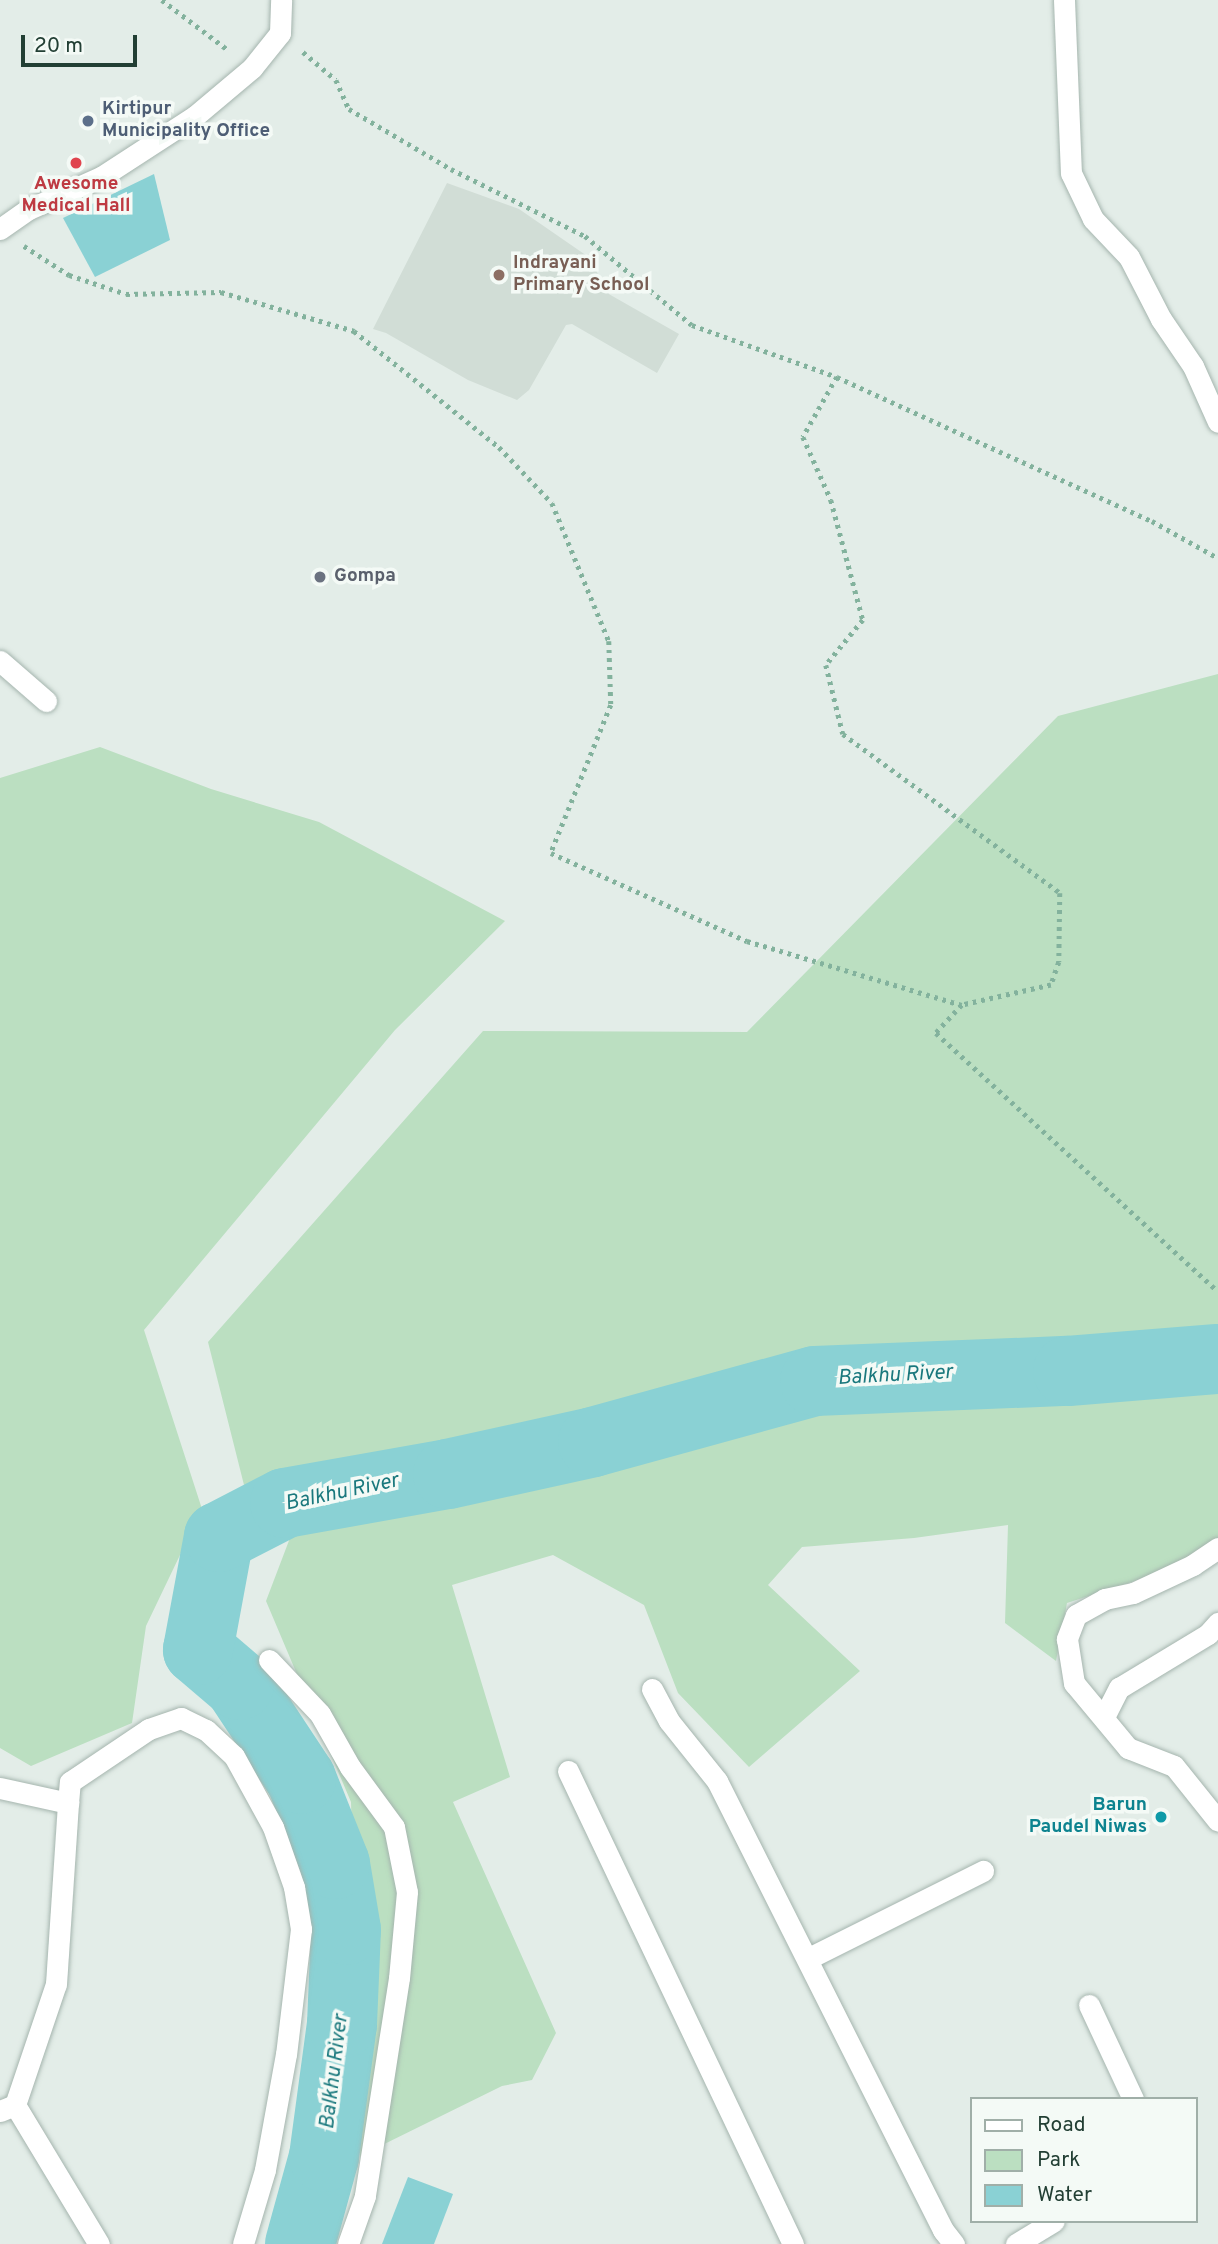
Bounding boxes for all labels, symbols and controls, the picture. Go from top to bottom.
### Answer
scale bar [24,21,140,65]
text: 20 m [34,33,83,60]
place label: Kirtipur Municipality Office [102,99,270,143]
marker: Kirtipur Municipality Office [80,113,96,129]
marker: Awesome Medical Hall [68,155,84,171]
place label: Awesome Medical Hall [21,174,131,218]
place label: Indrayani Primary School [513,253,649,297]
marker: Indrayani Primary School [491,267,507,283]
place label: Gompa [334,566,396,588]
marker: Gompa [312,569,328,585]
water label: Balkhu River [837,1360,953,1392]
water label: Balkhu River [283,1469,401,1517]
place label: Barun Paudel Niwas [1029,1795,1147,1839]
marker: Barun Paudel Niwas [1153,1809,1169,1825]
water label: Balkhu River [315,2013,355,2131]
legend [970,2097,1197,2223]
text: Road [1037,2112,1086,2139]
text: Park [1037,2147,1080,2174]
text: Water [1037,2182,1092,2209]

